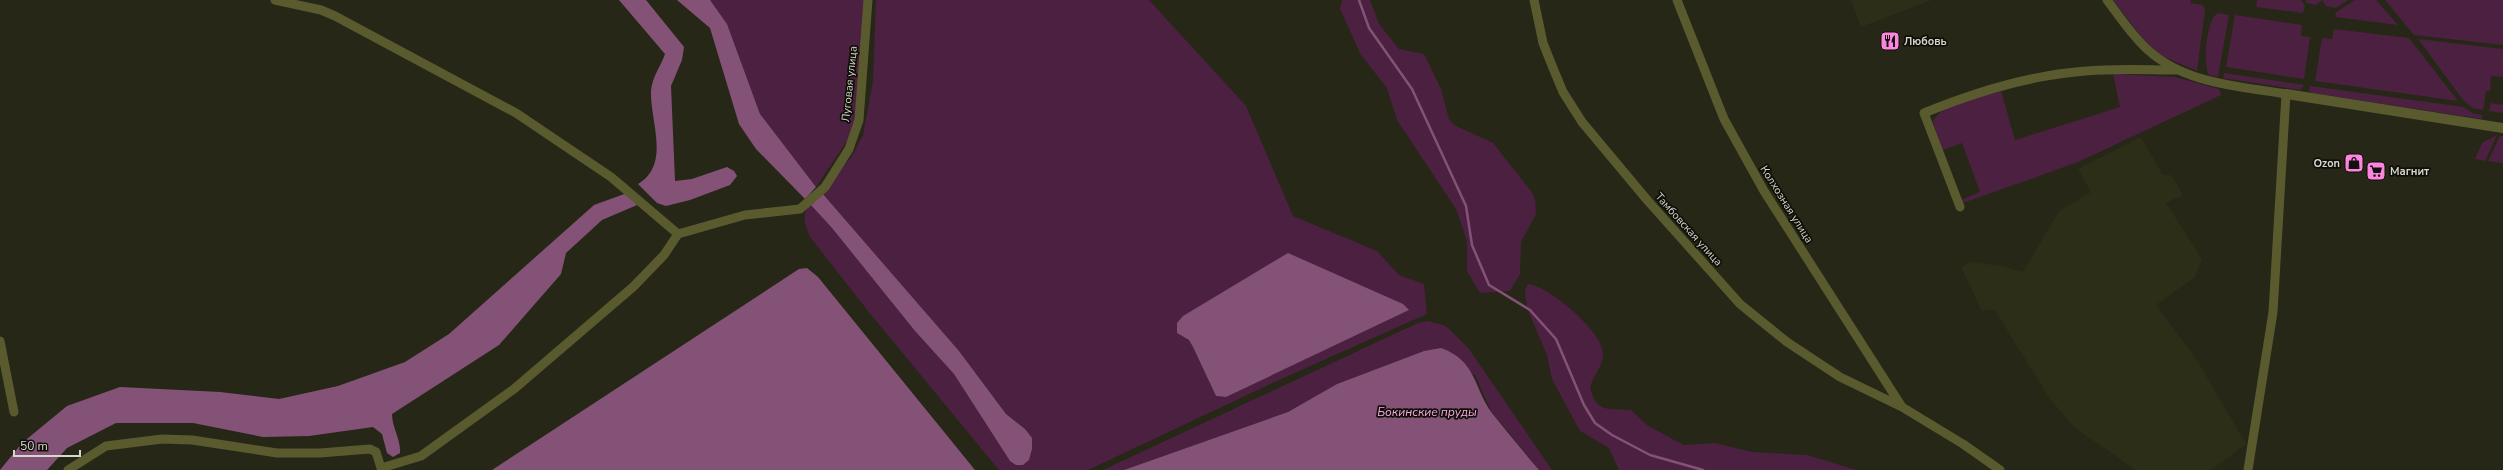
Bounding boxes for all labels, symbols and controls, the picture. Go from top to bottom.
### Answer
restaurant icon: Любовь [1879,30,1901,52]
place label: Любовь [1904,34,1947,49]
street label: Луговая улица [838,45,861,123]
shop icon: Ozon [2343,152,2365,174]
place label: Ozon [2313,156,2340,171]
supermarket icon: Магнит [2365,160,2387,182]
street label: Колхозная улица [1757,163,1816,246]
place label: Магнит [2390,164,2430,179]
street label: Тамбовская улица [1652,189,1726,269]
water label: Бокинские пруды [1377,404,1477,420]
scale bar [14,432,80,458]
text: 50 m [20,438,48,454]

